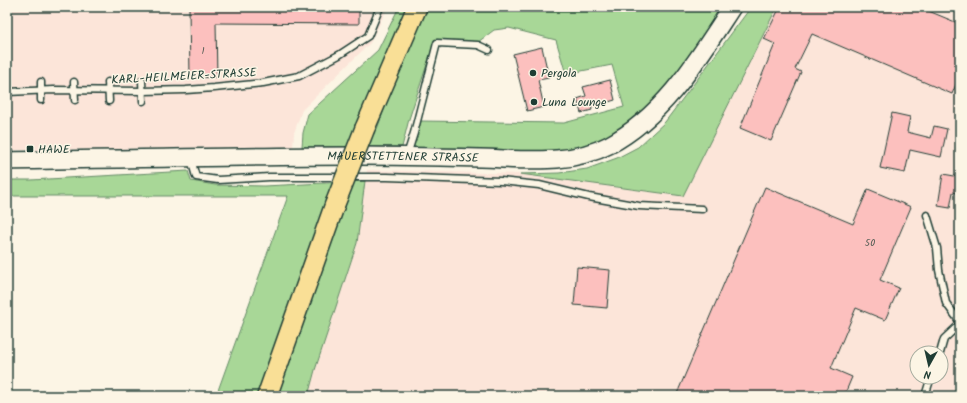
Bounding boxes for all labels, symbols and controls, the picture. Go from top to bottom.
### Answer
house number: 1 [201,43,205,59]
street label: KARL-HEILMEIER-STRASSE [111,63,258,90]
place label: Pergola [541,64,577,83]
marker: Pergola [528,68,538,78]
place label: Luna Lounge [542,93,607,112]
marker: Luna Lounge [529,97,539,107]
place label: HAWE [38,140,71,159]
marker: HAWE [25,144,35,154]
street label: MAUERSTETTENER STRASSE [327,147,480,168]
house number: 50 [865,235,875,251]
north arrow [909,345,949,385]
text: N [923,365,932,383]

